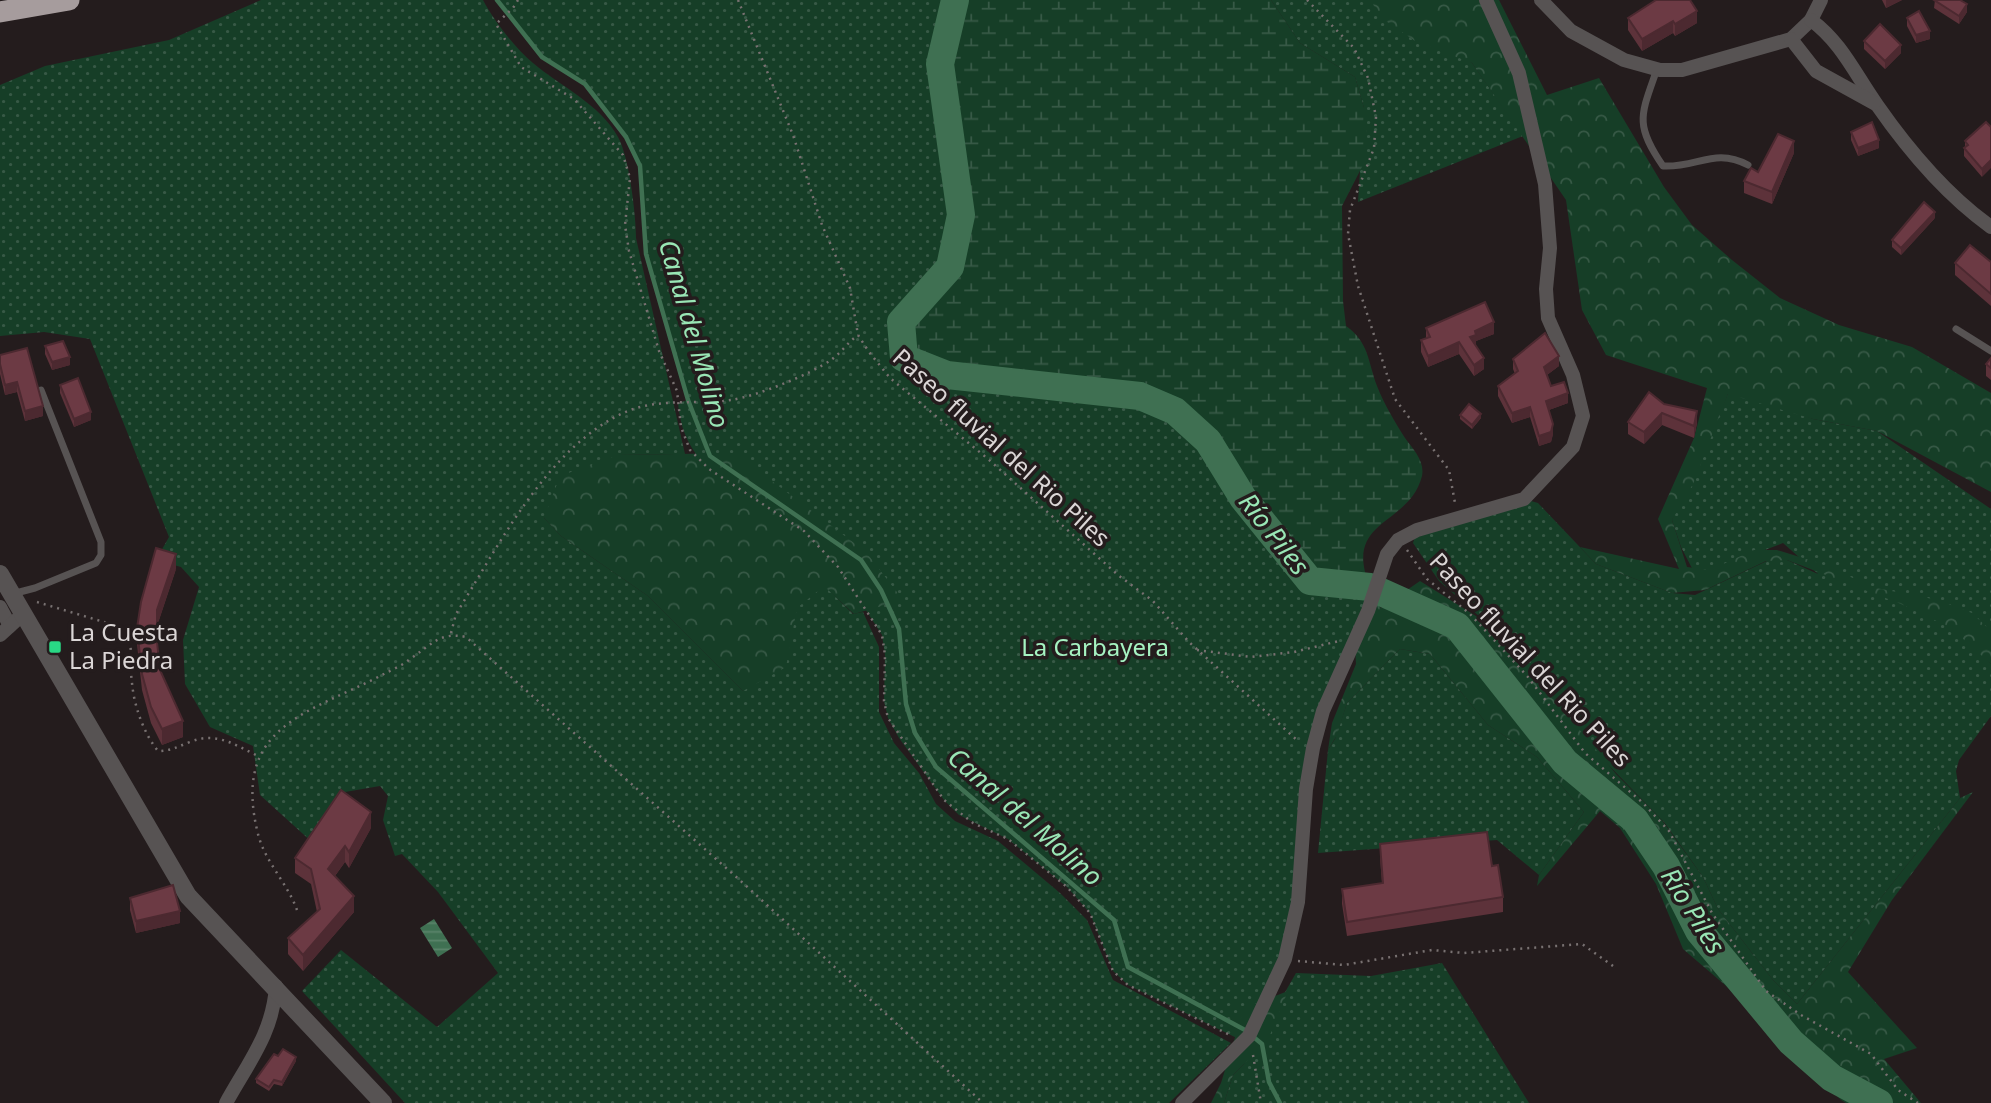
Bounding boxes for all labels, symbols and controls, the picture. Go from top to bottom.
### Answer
water label: Canal del Molino [651,235,739,432]
street label: Paseo fluvial del Rio Piles [886,340,1118,553]
water label: Río Piles [1231,485,1318,582]
street label: Paseo fluvial del Rio Piles [1423,545,1639,773]
place label: La Cuesta La Piedra [69,615,178,676]
park label: La Carbayera [1021,630,1169,663]
marker: La Cuesta La Piedra [47,639,63,655]
water label: Canal del Molino [940,739,1111,894]
water label: Río Piles [1653,860,1734,960]

